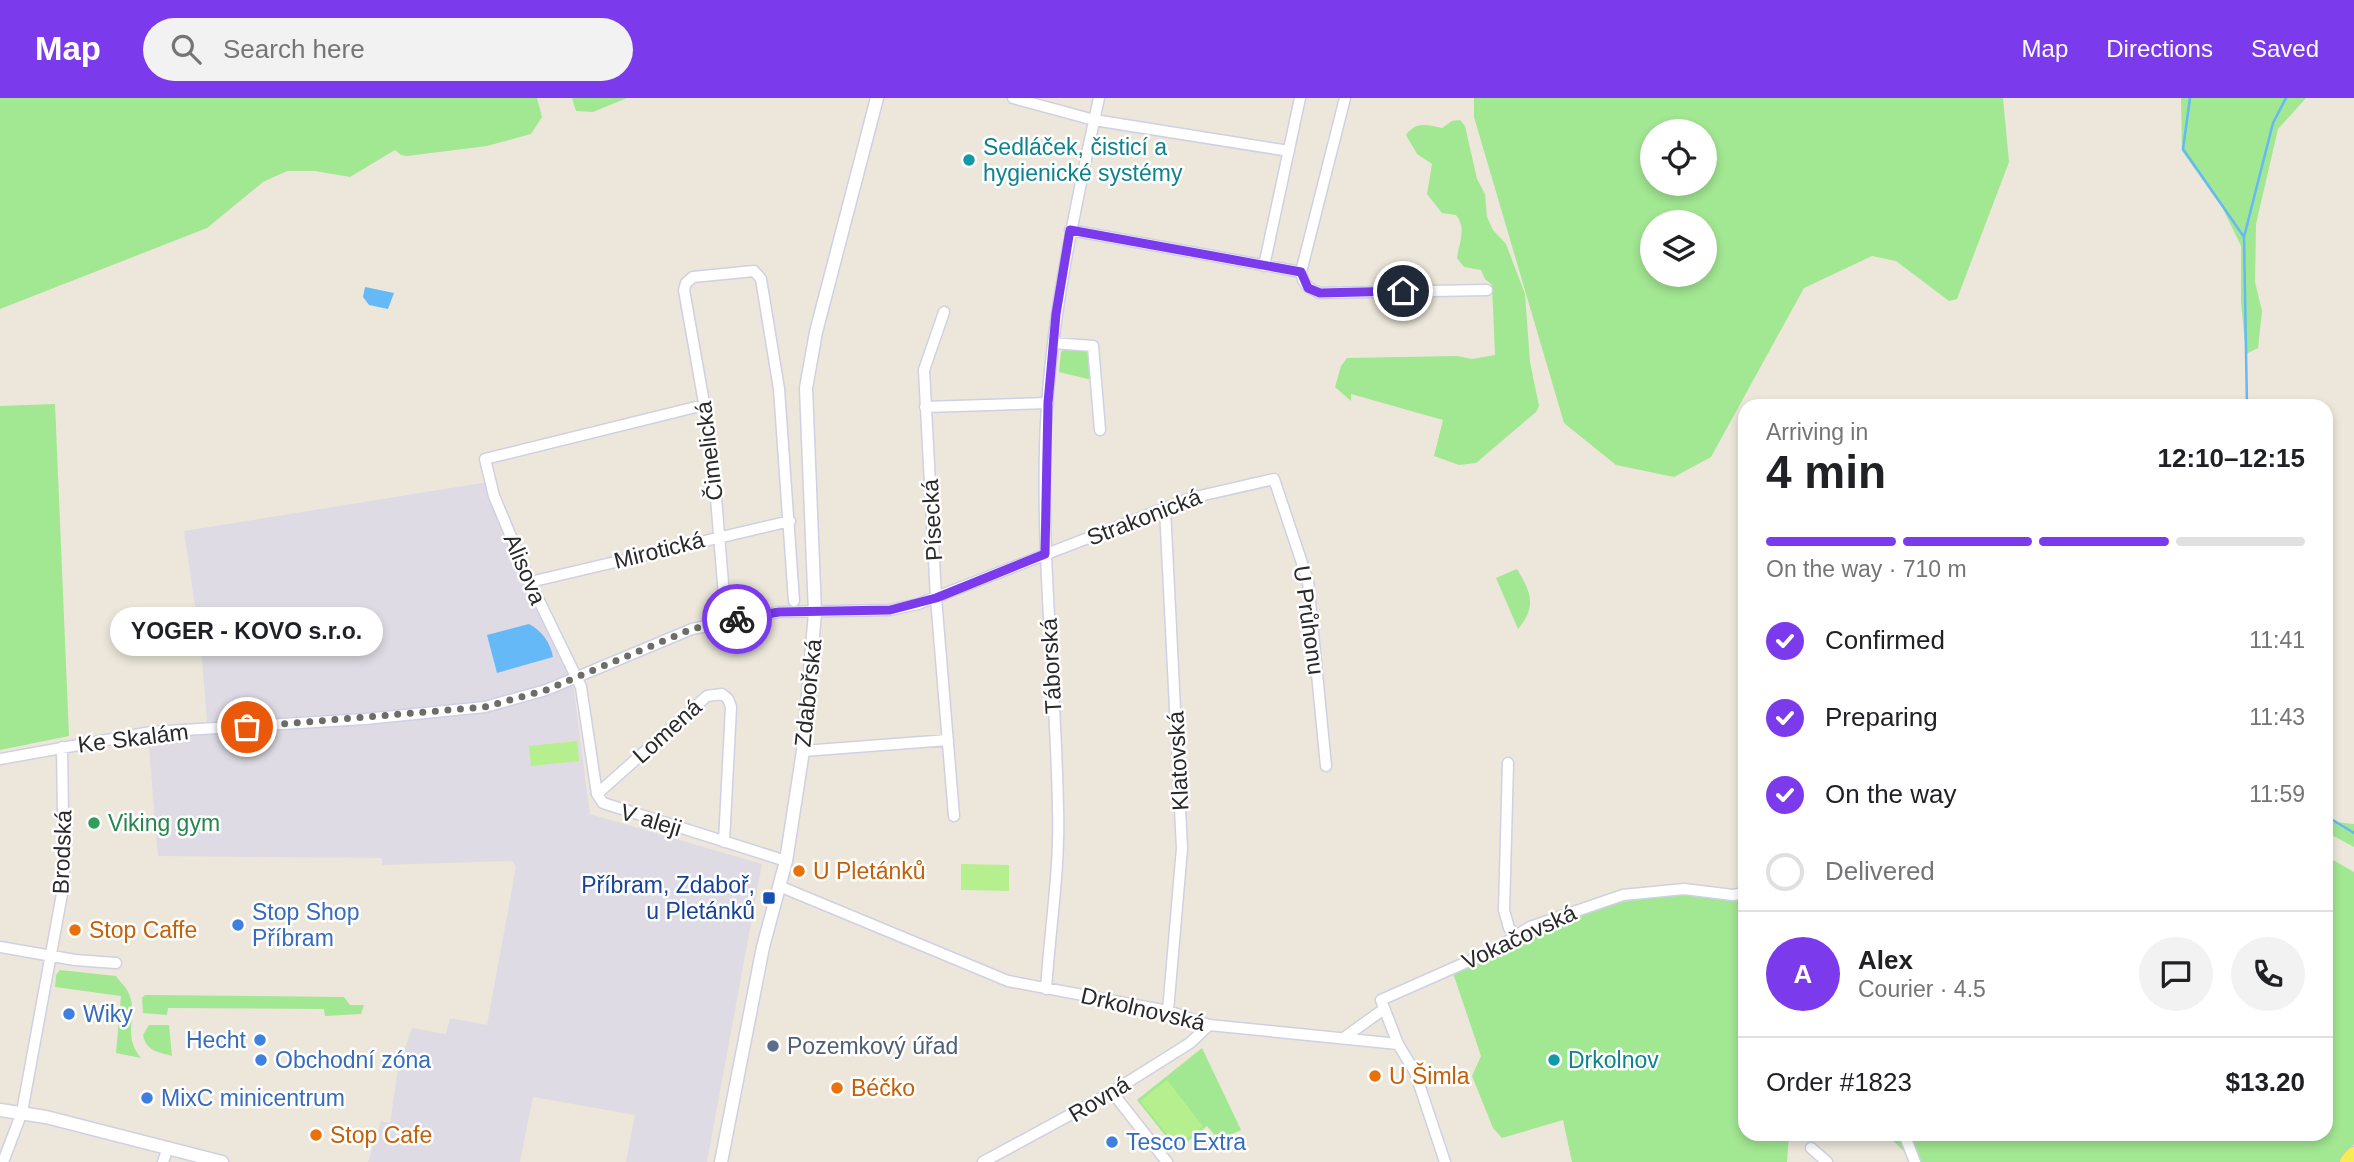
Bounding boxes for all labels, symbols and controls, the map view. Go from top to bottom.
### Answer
search box [143,18,633,81]
text: Map [35,30,101,67]
icon: search [167,30,205,68]
text: Search here [223,34,365,64]
text: Map [2022,35,2068,62]
text: Directions [2106,35,2213,62]
text: Saved [2251,35,2319,62]
map controls [1640,119,1717,287]
button: locate [1640,119,1717,196]
place label: Sedláček, čisticí a hygienické systémy [983,134,1183,186]
marker: Sedláček, čisticí a hygienické systémy [961,152,977,168]
button: layers [1640,210,1717,287]
pin [1373,261,1433,321]
icon: home [1384,272,1422,310]
street label: Čimelická [689,400,728,502]
text: Arriving in [1766,419,1868,445]
text: 12:10–12:15 [2158,443,2305,473]
text: 4 min [1766,446,1886,498]
street label: Písecká [917,478,947,562]
street label: Strakonická [1083,483,1205,551]
street label: Mirotická [611,526,707,574]
street label: Alisova [499,530,552,608]
text: On the way · 710 m [1766,556,1967,582]
street label: U Průhonu [1288,564,1330,676]
courier [702,584,772,654]
icon: bike [718,600,756,638]
callout: YOGER - KOVO s.r.o. [110,608,384,657]
street label: Táborská [1035,617,1066,715]
text: YOGER - KOVO s.r.o. [131,618,362,644]
icon: check [1766,622,1804,660]
text: Confirmed [1825,625,1945,655]
text: 11:41 [2249,627,2305,653]
street label: Zdabořská [789,637,827,748]
street label: Lomená [627,693,707,768]
pin [217,697,277,757]
icon: check [1766,699,1804,737]
text: Preparing [1825,702,1938,732]
text: 11:43 [2249,704,2305,730]
icon: bag [228,708,266,746]
street label: Klatovská [1162,710,1194,811]
street label: Ke Skalám [76,718,190,758]
icon: check [1766,776,1804,814]
text: On the way [1825,779,1957,809]
text: 11:59 [2249,781,2305,807]
street label: V aleji [617,798,685,842]
street label: Brodská [48,809,76,895]
place label: Viking gym [108,810,220,836]
marker: Viking gym [86,815,102,831]
text: Delivered [1825,856,1935,886]
place label: U Pletánků [813,858,926,884]
marker: U Pletánků [791,863,807,879]
place label: Příbram, Zdaboř, u Pletánků [581,872,755,924]
marker: Příbram, Zdaboř, u Pletánků [761,890,777,906]
place label: Stop Shop Příbram [252,899,359,951]
street label: Vokačovská [1458,899,1580,975]
place label: Stop Caffe [89,917,197,943]
marker: Stop Shop Příbram [230,917,246,933]
marker: Stop Caffe [67,922,83,938]
button: chat [2139,937,2213,1011]
button: phone [2231,937,2305,1011]
text: Alex [1858,945,1913,975]
text: A [1794,959,1812,989]
text: Courier · 4.5 [1858,976,1986,1002]
street label: Drkolnovská [1078,982,1208,1036]
place label: Wiky [83,1001,133,1027]
marker: Wiky [61,1006,77,1022]
place label: Hecht [186,1027,247,1053]
marker: Hecht [252,1032,268,1048]
place label: Pozemkový úřad [787,1033,958,1059]
marker: Pozemkový úřad [765,1038,781,1054]
place label: Obchodní zóna [275,1047,431,1073]
place label: Drkolnov [1568,1047,1659,1073]
marker: Obchodní zóna [253,1052,269,1068]
marker: Drkolnov [1546,1052,1562,1068]
place label: U Šimla [1389,1062,1470,1089]
text: Order #1823 [1766,1067,1912,1097]
text: $13.20 [2225,1067,2305,1097]
marker: U Šimla [1367,1068,1383,1084]
street label: Rovná [1064,1071,1134,1127]
place label: Béčko [851,1075,915,1101]
marker: Béčko [829,1080,845,1096]
place label: MixC minicentrum [161,1085,345,1111]
marker: MixC minicentrum [139,1090,155,1106]
place label: Stop Cafe [330,1122,432,1148]
marker: Stop Cafe [308,1127,324,1143]
place label: Tesco Extra [1126,1129,1246,1155]
marker: Tesco Extra [1104,1134,1120,1150]

